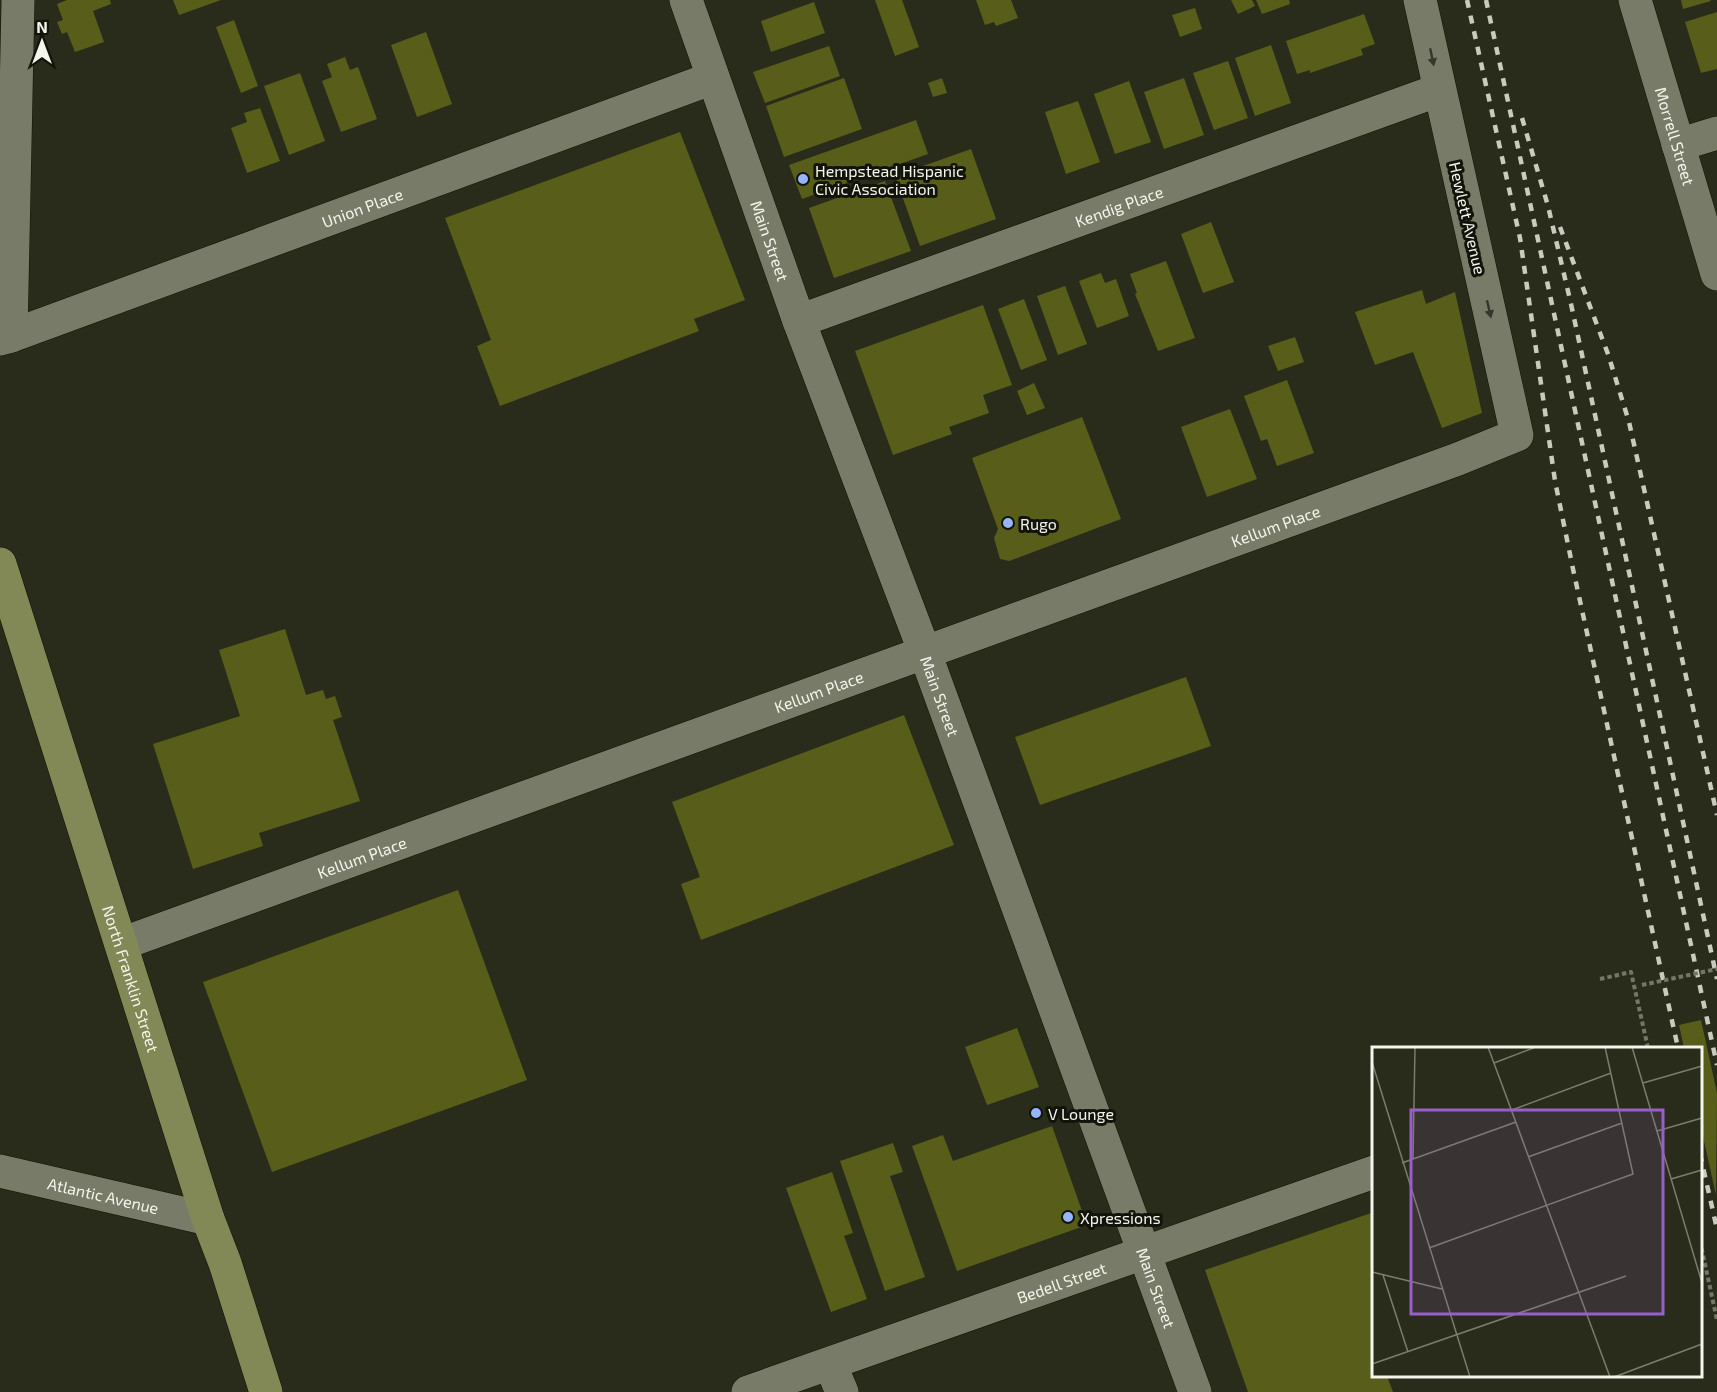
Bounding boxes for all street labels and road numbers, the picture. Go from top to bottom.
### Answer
street label: Morrell Street [1652,85,1699,187]
street label: Hewlett Avenue [1446,160,1490,276]
street label: Kendig Place [1072,181,1165,230]
street label: Union Place [319,183,405,231]
street label: Main Street [748,198,794,283]
street label: Kellum Place [1228,500,1323,550]
street label: Main Street [917,653,964,739]
street label: Kellum Place [771,666,866,716]
street label: Kellum Place [315,832,409,882]
street label: North Franklin Street [99,903,164,1054]
street label: Atlantic Avenue [46,1173,161,1217]
street label: Main Street [1133,1245,1180,1330]
street label: Bedell Street [1014,1257,1108,1306]

